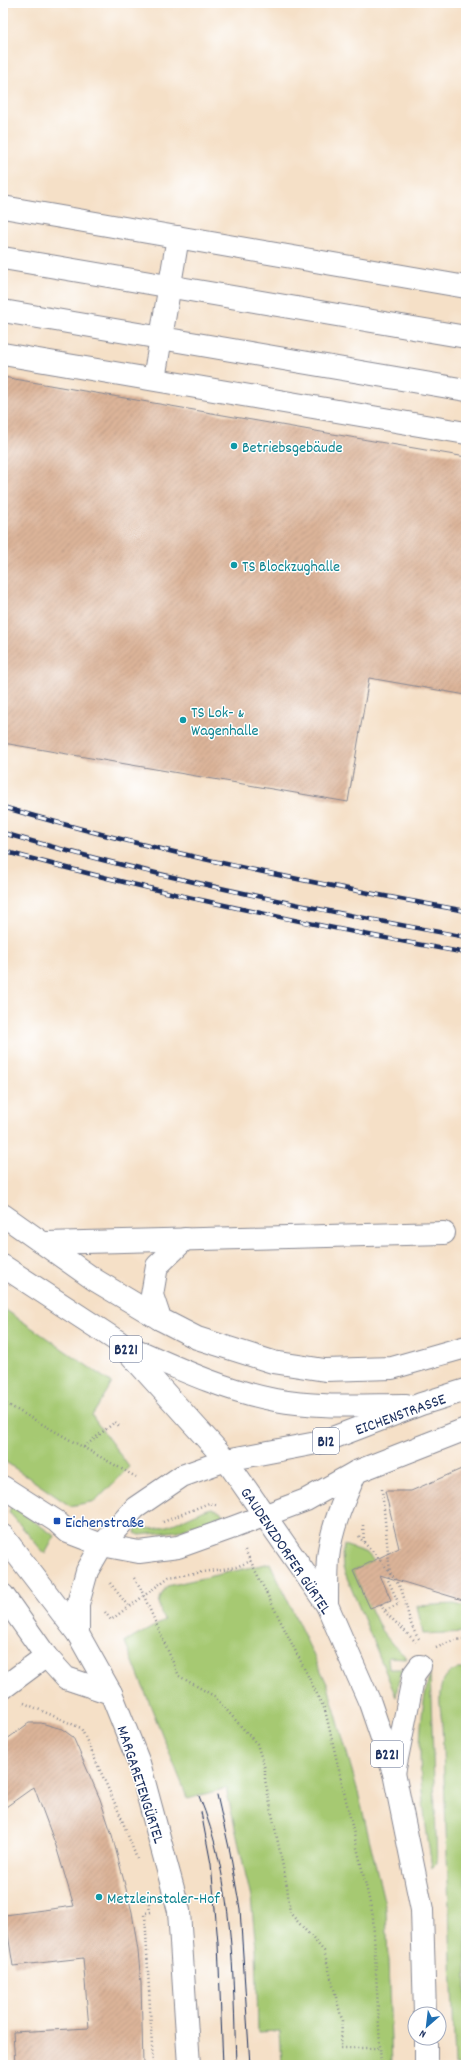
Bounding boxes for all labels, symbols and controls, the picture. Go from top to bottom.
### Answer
place label: Betriebsgebäude [242,437,343,460]
marker: Betriebsgebäude [229,441,239,451]
place label: TS Blockzughalle [242,556,340,579]
marker: TS Blockzughalle [229,560,239,570]
place label: TS Lok- & Wagenhalle [191,702,259,743]
marker: TS Lok- & Wagenhalle [178,715,188,725]
road number: B221 [110,1336,142,1362]
street label: EICHENSTRASSE [352,1388,450,1442]
road number: B12 [313,1428,339,1454]
street label: GAUDENZDORFER GÜRTEL [234,1483,336,1620]
place label: Eichenstraße [65,1512,144,1535]
marker: Eichenstraße [52,1516,62,1526]
street label: MARGARETENGÜRTEL [110,1723,170,1847]
road number: B221 [371,1741,403,1767]
place label: Metzleinstaler-Hof [107,1888,220,1911]
marker: Metzleinstaler-Hof [94,1892,104,1902]
north arrow [407,2006,447,2046]
text: N [417,2024,429,2041]

